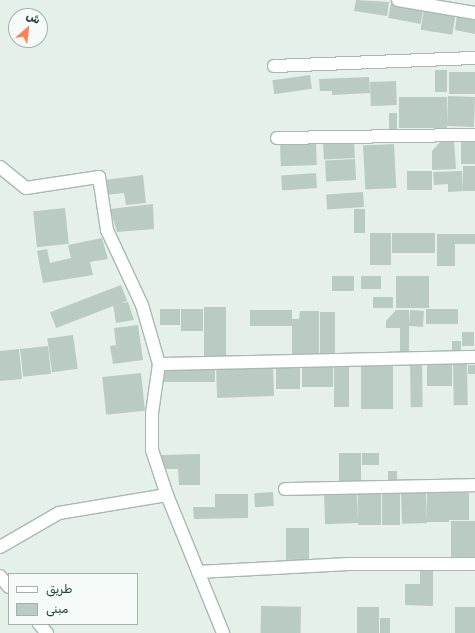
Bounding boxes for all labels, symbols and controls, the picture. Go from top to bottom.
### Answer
north arrow [8,8,48,48]
text: ش [24,9,43,27]
legend [8,573,138,625]
text: طريق [46,582,72,596]
text: مبنى [46,602,68,616]

